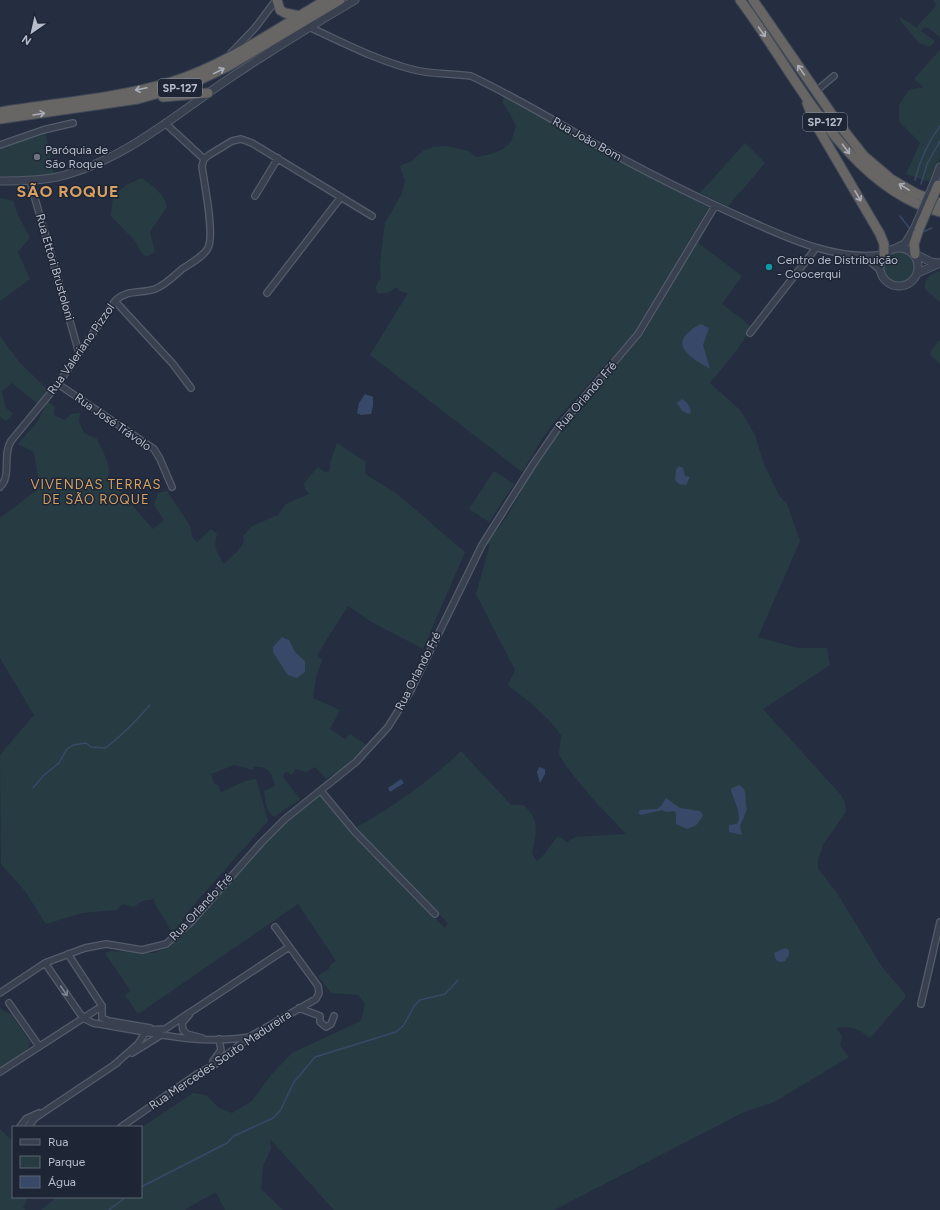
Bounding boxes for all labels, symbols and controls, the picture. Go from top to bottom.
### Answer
north arrow [12,12,52,52]
one-way arrow [758,26,766,37]
text: N [20,32,34,48]
one-way arrow [797,64,805,75]
one-way arrow [212,67,224,75]
road number: SP-127 [158,79,202,97]
one-way arrow [134,86,147,94]
one-way arrow [32,109,45,117]
road number: SP-127 [803,113,847,131]
street label: Rua João Bom [550,114,624,164]
place label: Paróquia de São Roque [45,143,108,171]
one-way arrow [842,143,850,154]
marker: Paróquia de São Roque [32,152,42,162]
district label: SÃO ROQUE [17,182,119,201]
one-way arrow [898,183,910,191]
one-way arrow [854,189,862,201]
street label: Rua Ettori Brustoloni [33,212,77,322]
place label: Centro de Distribuição - Coocerqui [777,253,898,281]
marker: Centro de Distribuição - Coocerqui [764,262,774,272]
street label: Rua Valeriano Pizzol [45,301,117,397]
street label: Rua Orlando Fré [552,359,620,433]
street label: Rua José Trávolo [72,390,154,454]
district label: VIVENDAS TERRAS DE SÃO ROQUE [30,477,162,507]
street label: Rua Orlando Fré [392,629,444,713]
street label: Rua Orlando Fré [167,870,236,943]
one-way arrow [60,985,68,996]
street label: Rua Mercedes Souto Madureira [146,1007,294,1113]
legend [12,1126,142,1198]
text: Rua [48,1135,68,1149]
text: Parque [48,1155,86,1169]
text: Água [48,1175,76,1189]

